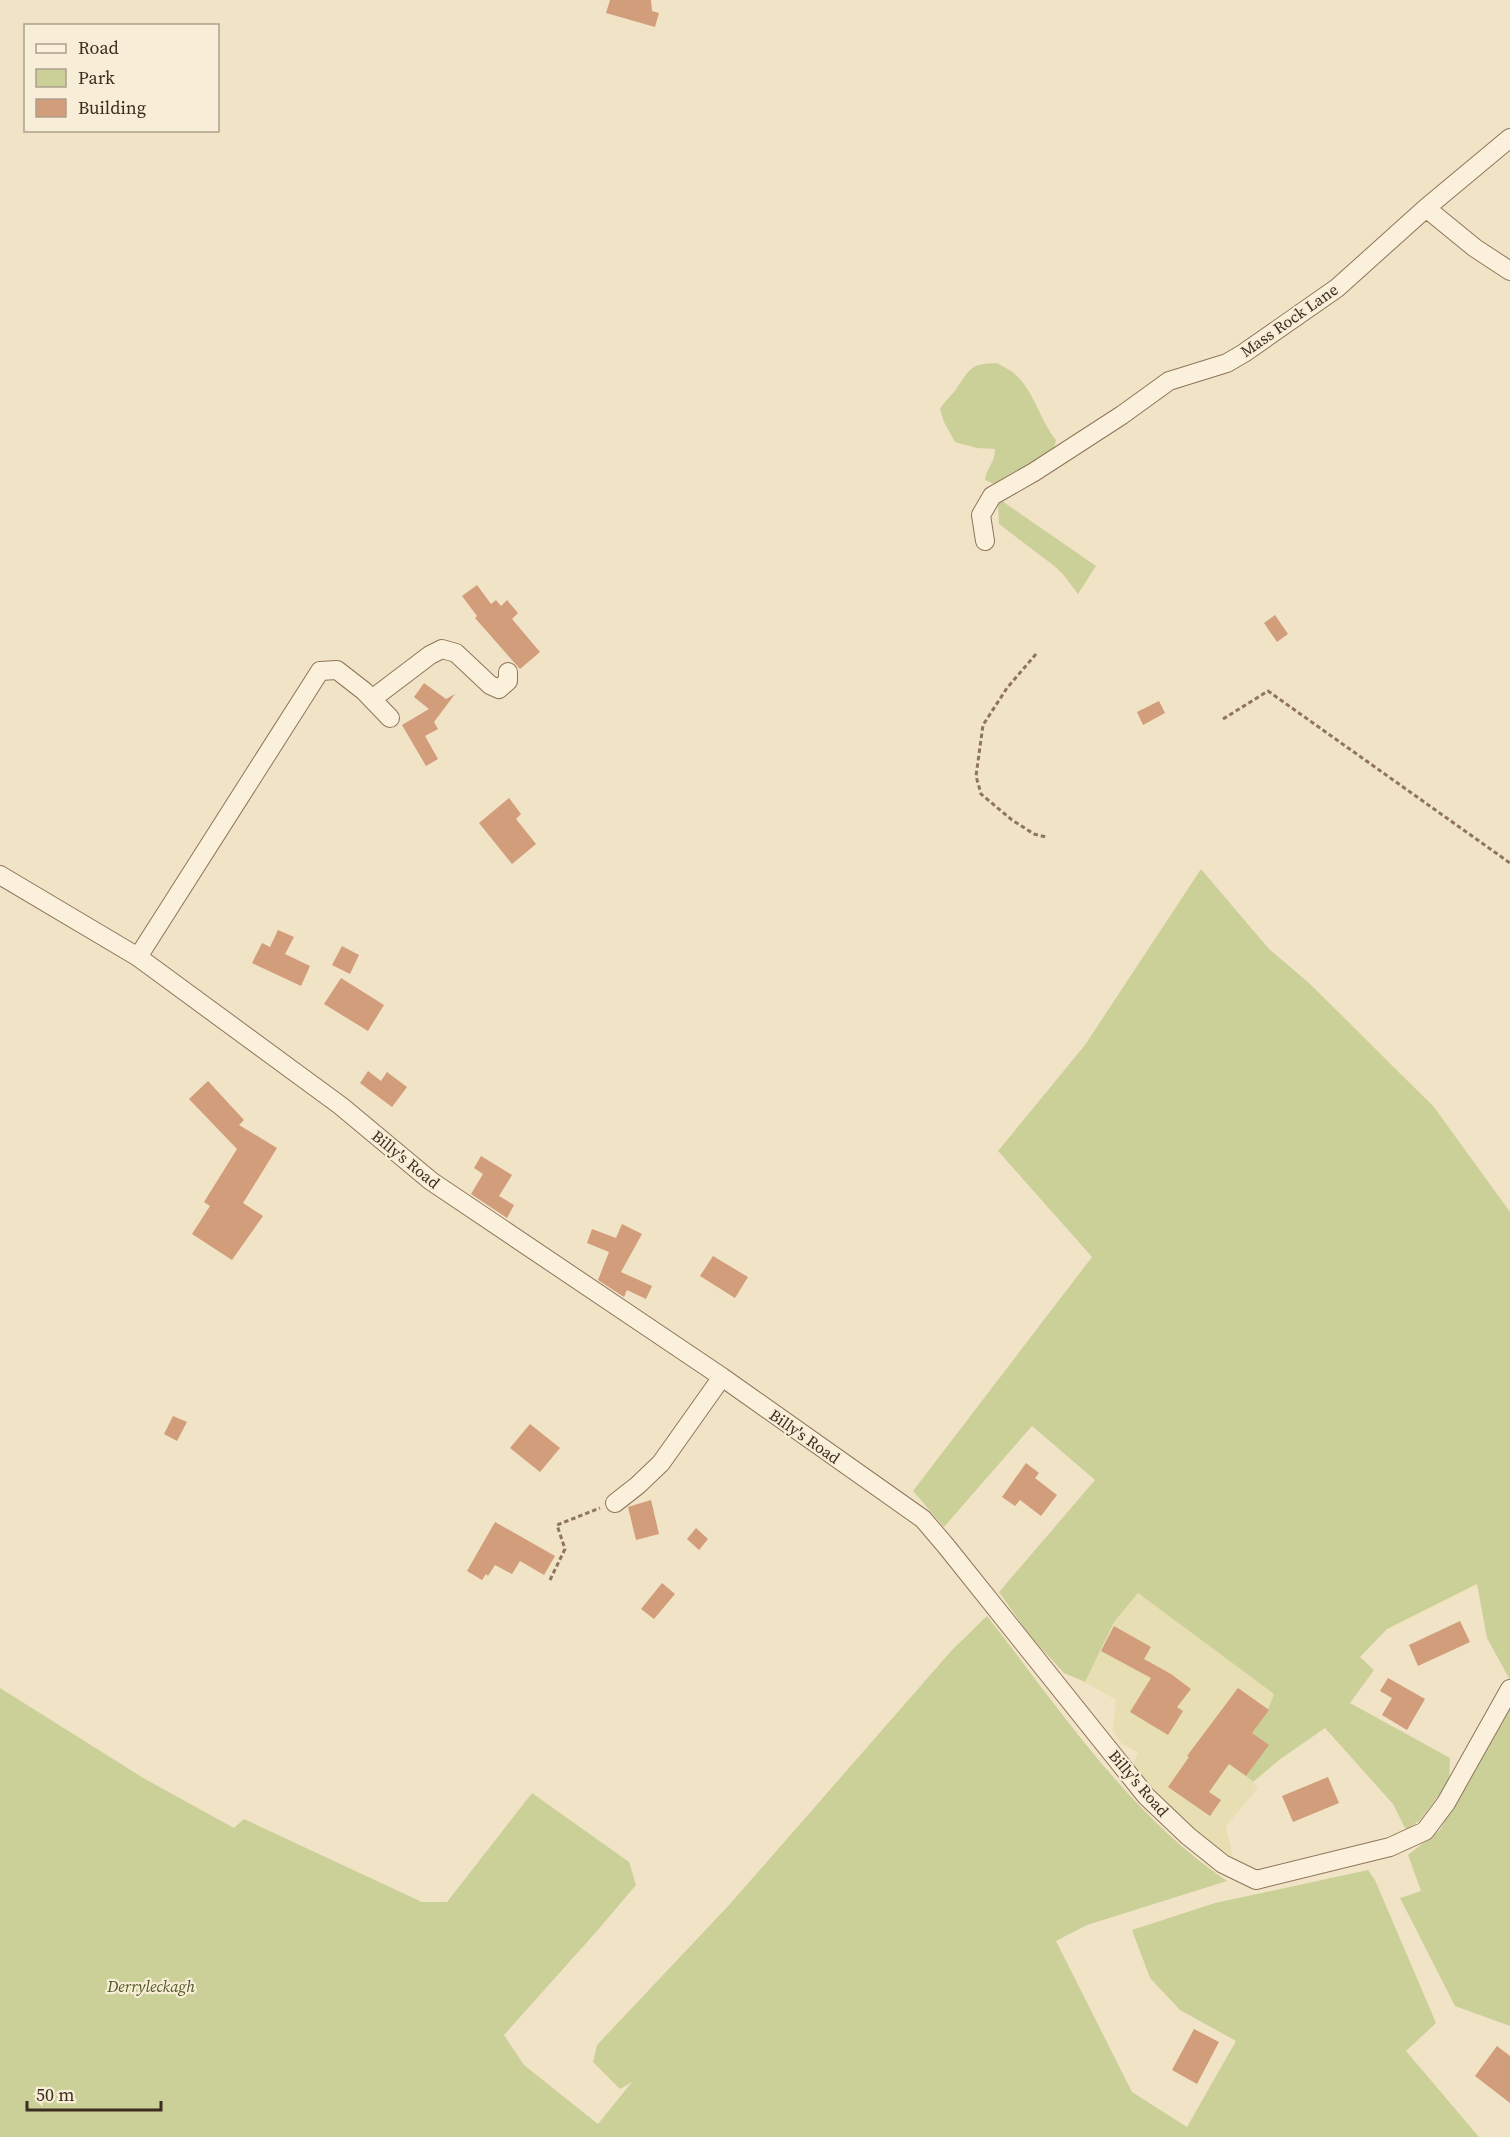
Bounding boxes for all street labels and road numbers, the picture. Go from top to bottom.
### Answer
street label: Mass Rock Lane [1236,278,1342,362]
street label: Billy's Road [367,1125,445,1193]
street label: Billy's Road [765,1404,845,1468]
street label: Billy's Road [1104,1745,1174,1821]

